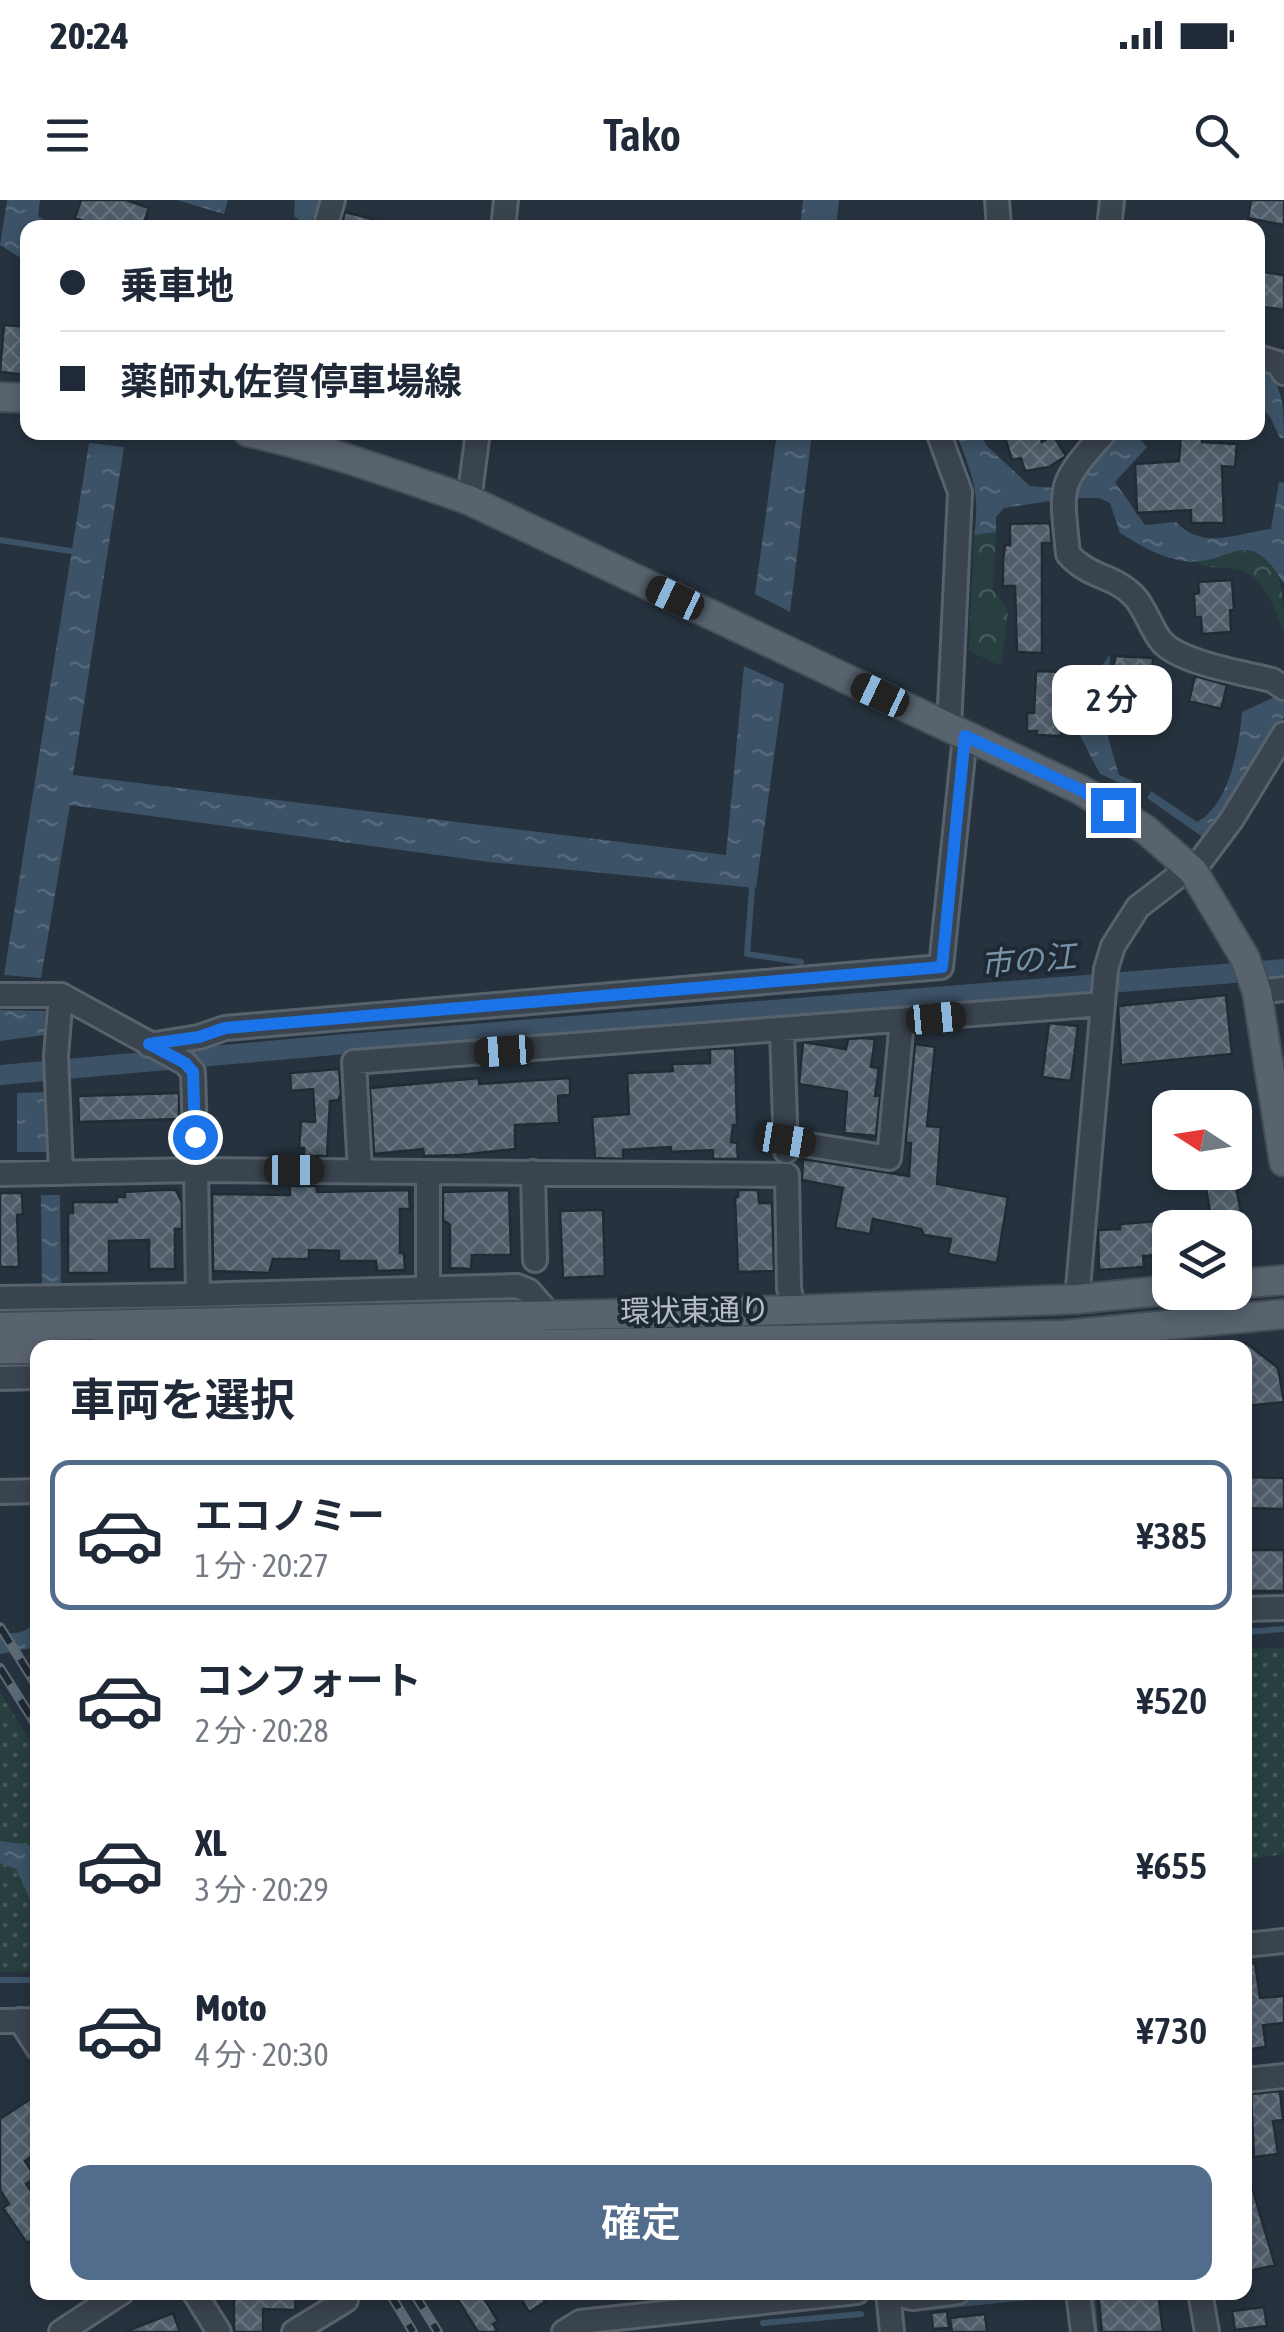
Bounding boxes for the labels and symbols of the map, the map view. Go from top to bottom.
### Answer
car [641,572,709,624]
callout: 2 分 [1053,665,1173,735]
car [846,669,914,721]
route end [1091,788,1136,833]
water label: 市の江 [979,937,1080,983]
car [905,1000,967,1036]
car [473,1034,535,1068]
north arrow [1152,1090,1252,1190]
route start [173,1115,218,1160]
car [754,1120,818,1160]
car [264,1155,324,1185]
street label: 環状東通り [620,1292,770,1328]

